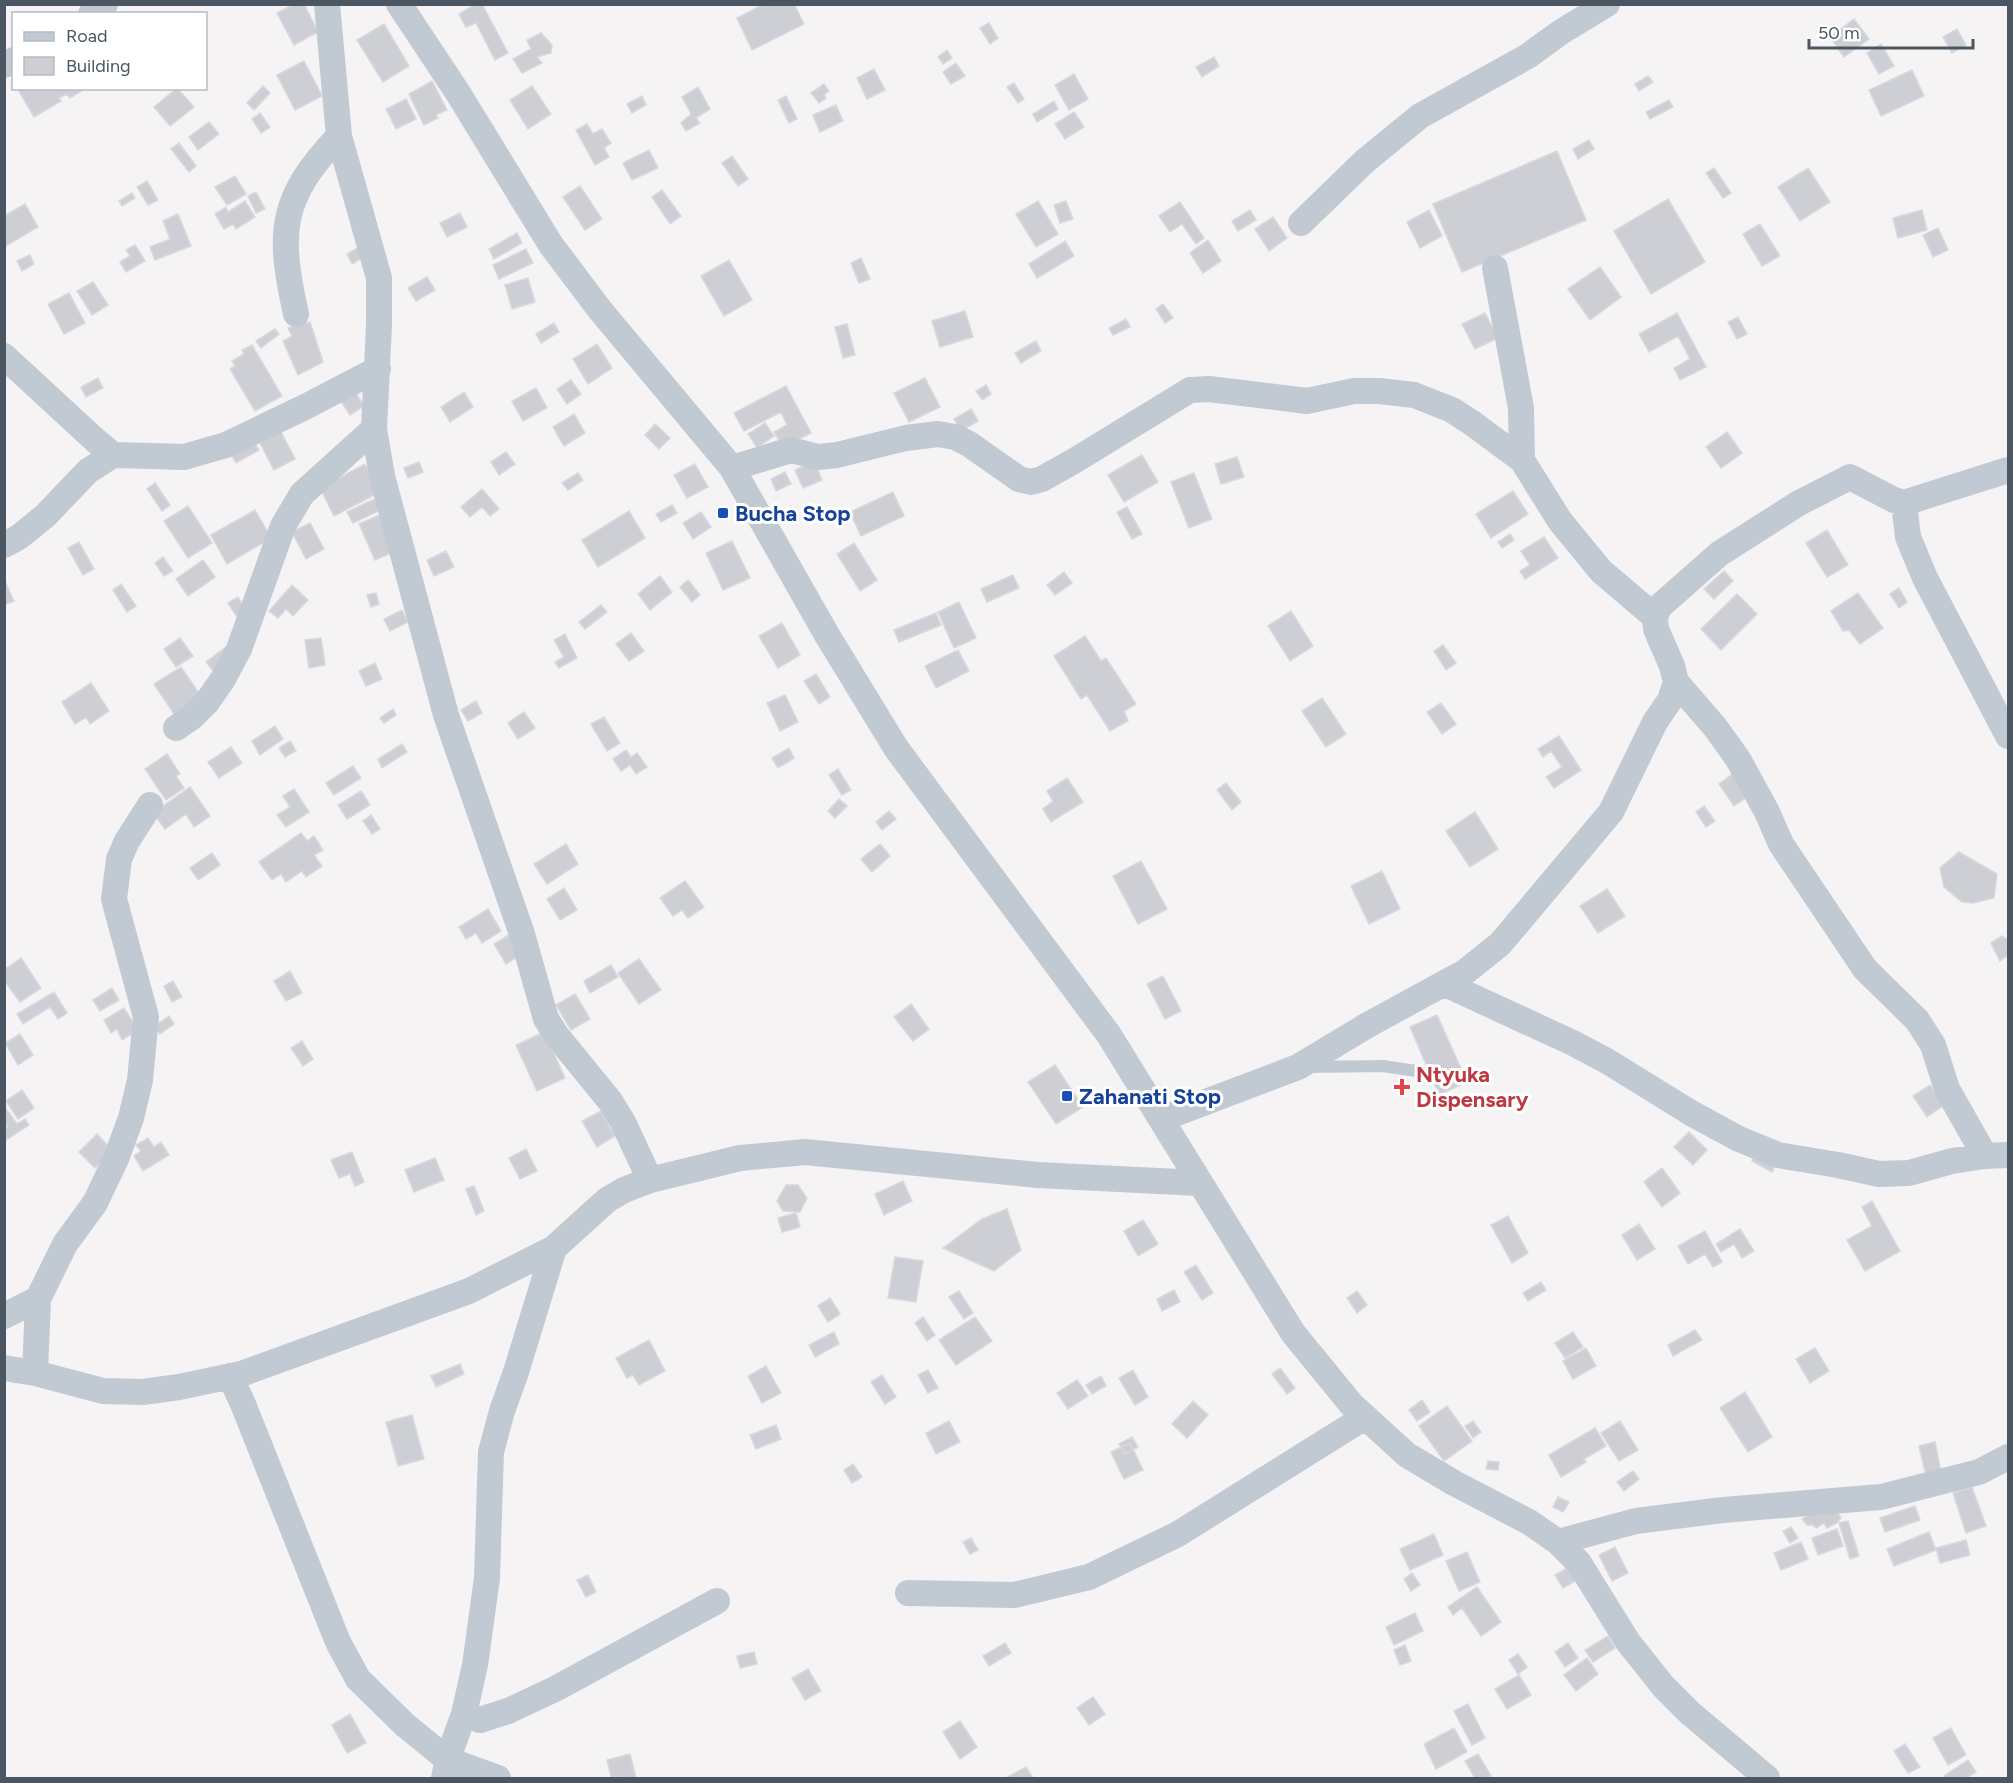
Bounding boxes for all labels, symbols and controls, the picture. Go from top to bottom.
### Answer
legend [12,12,207,90]
scale bar [1809,12,1972,50]
text: 50 m [1818,22,1860,44]
text: Road [66,25,107,47]
text: Building [66,55,131,77]
place label: Bucha Stop [735,500,850,527]
marker: Bucha Stop [716,506,730,520]
place label: Ntyuka Dispensary [1416,1061,1529,1113]
marker: Ntyuka Dispensary [1393,1078,1411,1096]
place label: Zahanati Stop [1079,1083,1221,1110]
marker: Zahanati Stop [1060,1089,1074,1103]

